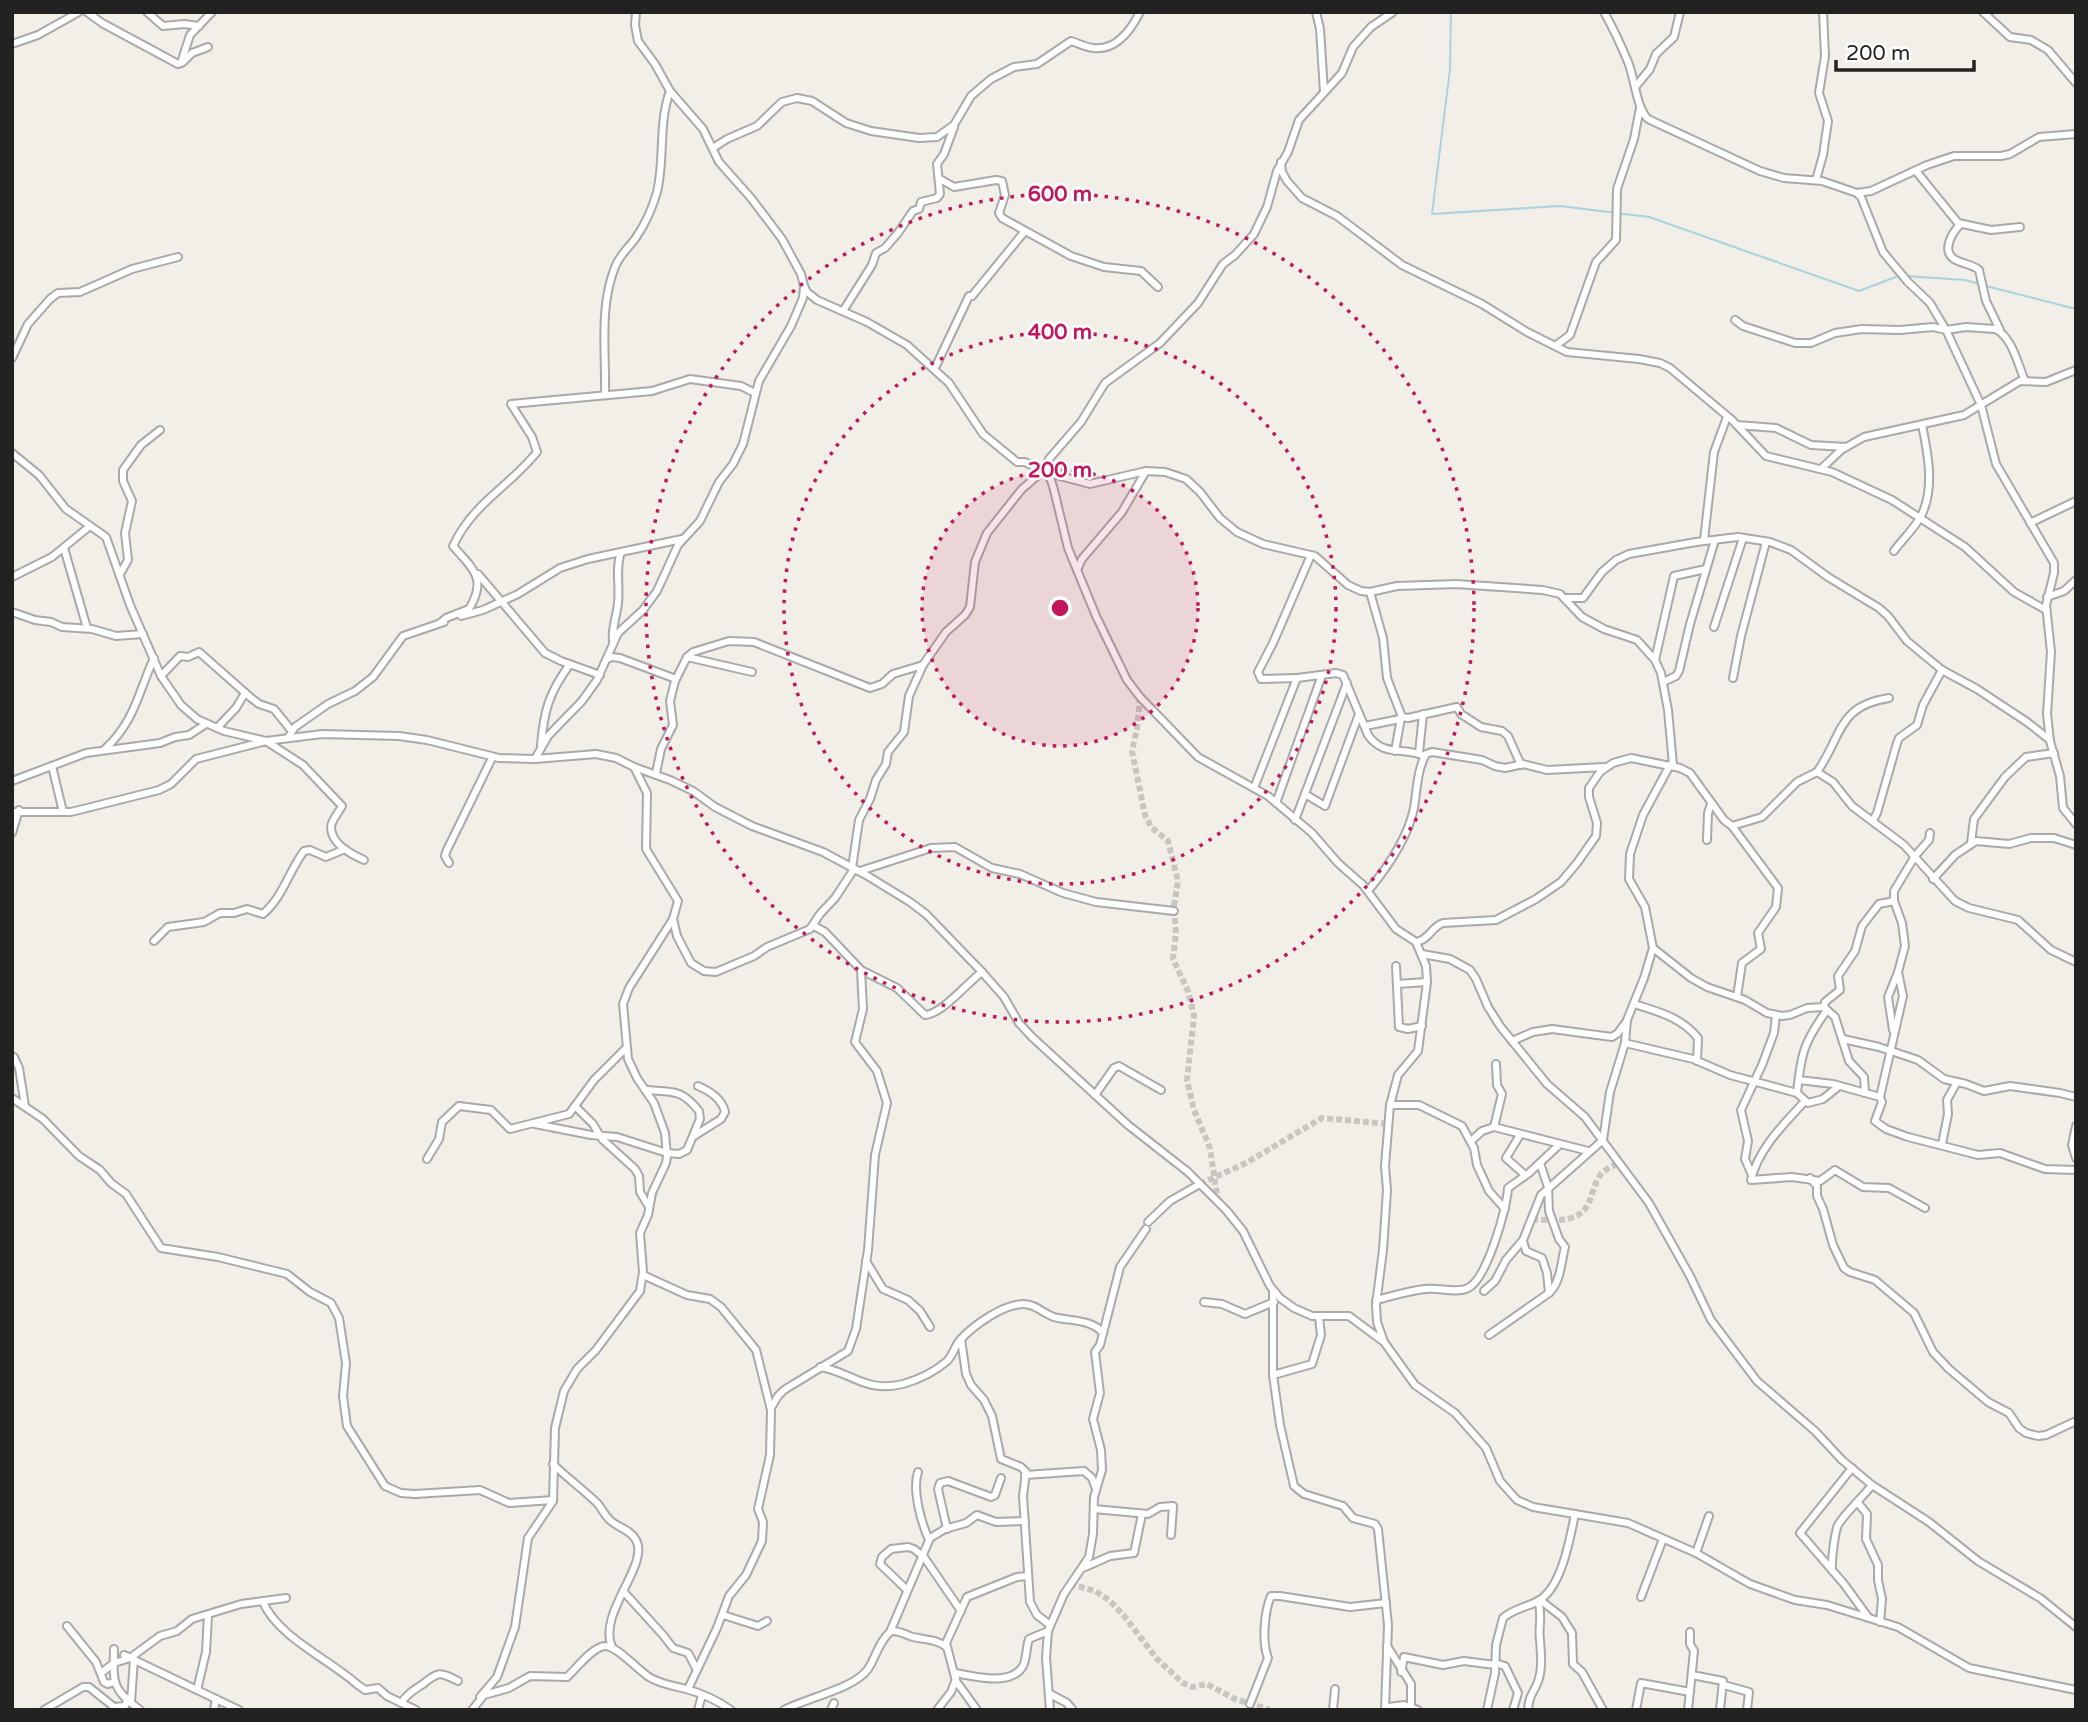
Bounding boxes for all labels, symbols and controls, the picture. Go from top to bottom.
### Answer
scale bar [1836,28,1974,72]
text: 200 m [1846,41,1910,66]
text: 600 m [1028,182,1092,207]
text: 400 m [1028,320,1092,345]
text: 200 m [1028,458,1092,483]
centre of rings [1048,596,1072,620]

